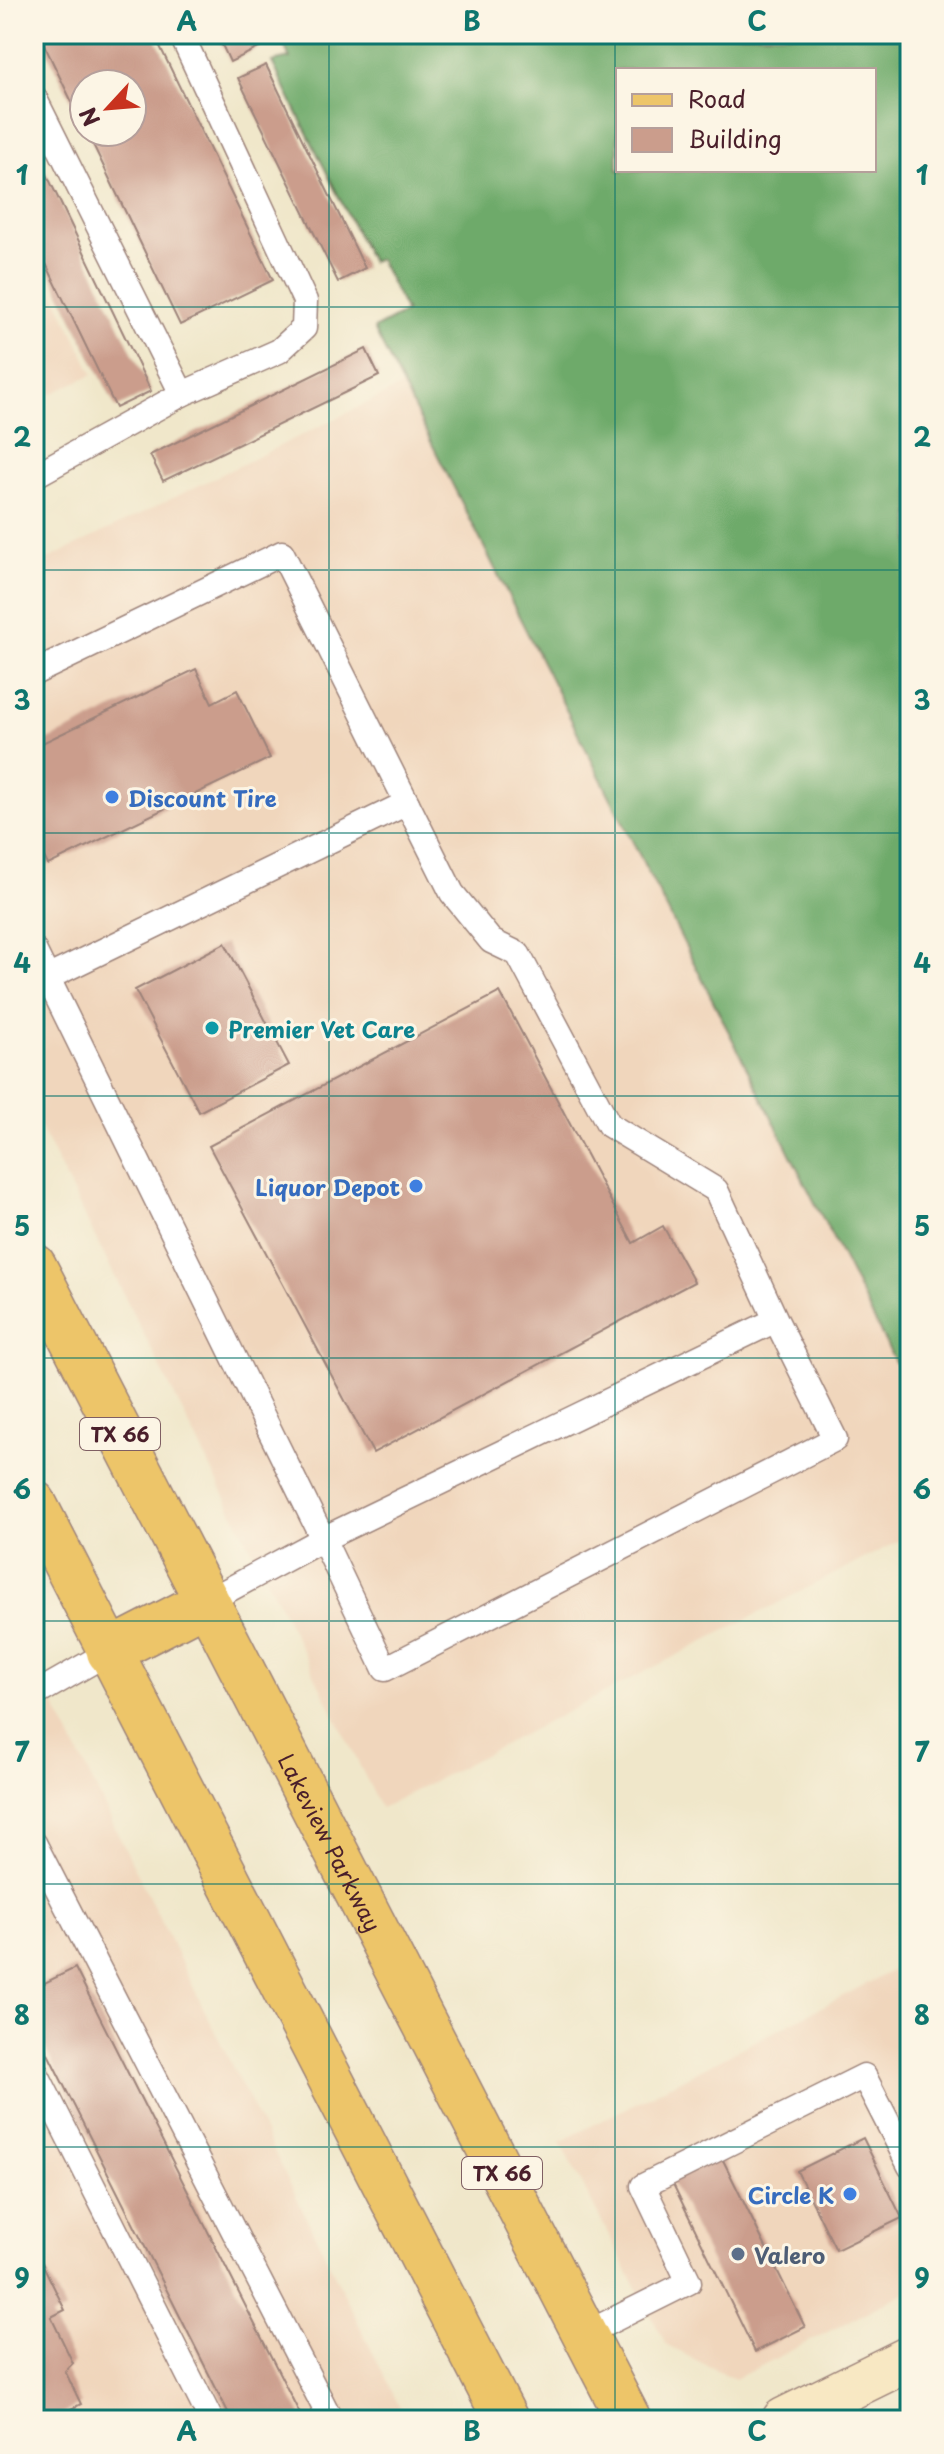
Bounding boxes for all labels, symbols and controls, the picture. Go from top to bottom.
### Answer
text: A [177,1,197,40]
text: B [463,1,481,40]
text: C [747,1,767,40]
north arrow [68,68,148,148]
legend [616,68,876,172]
text: Road [688,80,746,116]
text: N [70,102,107,132]
text: Building [688,120,782,156]
text: 1 [16,155,28,194]
text: 1 [916,155,928,194]
text: 2 [13,417,31,456]
text: 2 [913,417,931,456]
text: 3 [13,680,31,719]
text: 3 [913,680,931,719]
place label: Discount Tire [128,781,277,814]
marker: Discount Tire [103,788,121,806]
text: 4 [13,943,31,982]
text: 4 [913,943,931,982]
place label: Premier Vet Care [228,1012,415,1045]
marker: Premier Vet Care [203,1019,221,1037]
place label: Liquor Depot [255,1170,400,1203]
marker: Liquor Depot [407,1177,425,1195]
text: 5 [14,1206,30,1245]
text: 5 [914,1206,930,1245]
road number: TX 66 [80,1418,160,1450]
text: 6 [13,1469,31,1508]
text: 6 [913,1469,931,1508]
text: 7 [15,1732,30,1771]
text: 7 [915,1732,930,1771]
street label: Lakeview Parkway [271,1747,391,1937]
text: 8 [14,1995,30,2034]
text: 8 [914,1995,930,2034]
road number: TX 66 [462,2157,542,2189]
place label: Circle K [748,2178,834,2211]
marker: Circle K [841,2185,859,2203]
place label: Valero [754,2238,825,2271]
marker: Valero [729,2245,747,2263]
text: 9 [14,2258,30,2297]
text: 9 [914,2258,930,2297]
text: A [177,2411,197,2450]
text: B [463,2411,481,2450]
text: C [747,2411,767,2450]

